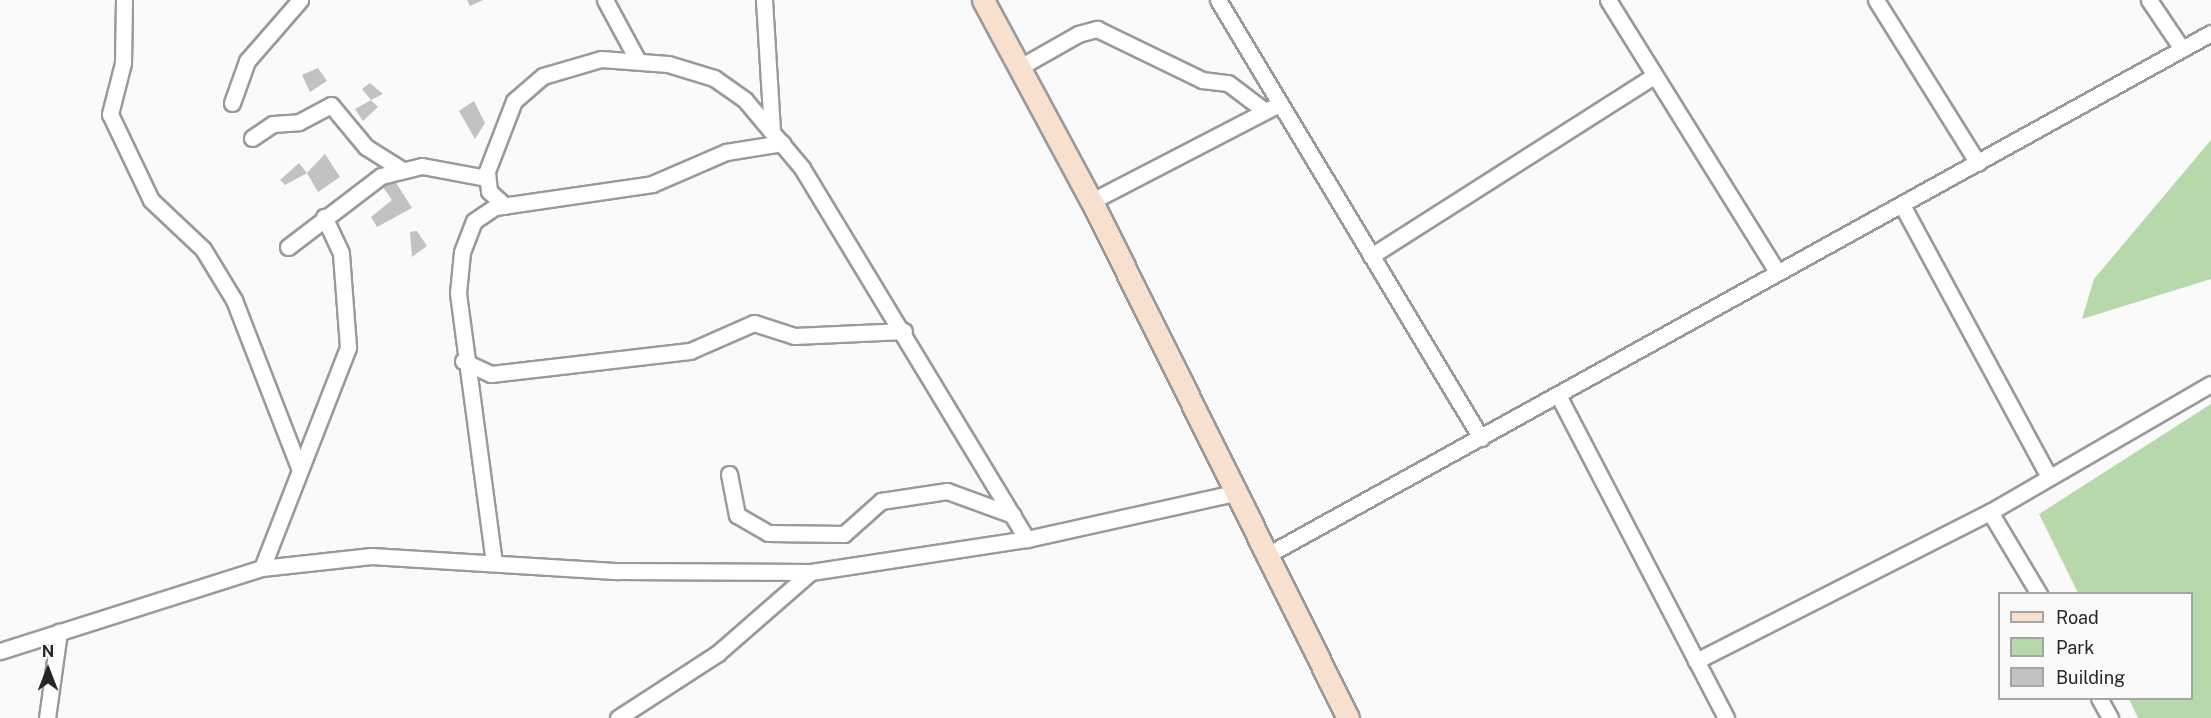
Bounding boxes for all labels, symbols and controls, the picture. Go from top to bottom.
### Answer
legend [1998,592,2193,700]
text: Road [2056,607,2099,628]
text: Park [2056,637,2094,658]
north arrow [18,640,78,700]
text: N [42,642,54,661]
text: Building [2056,667,2125,688]

